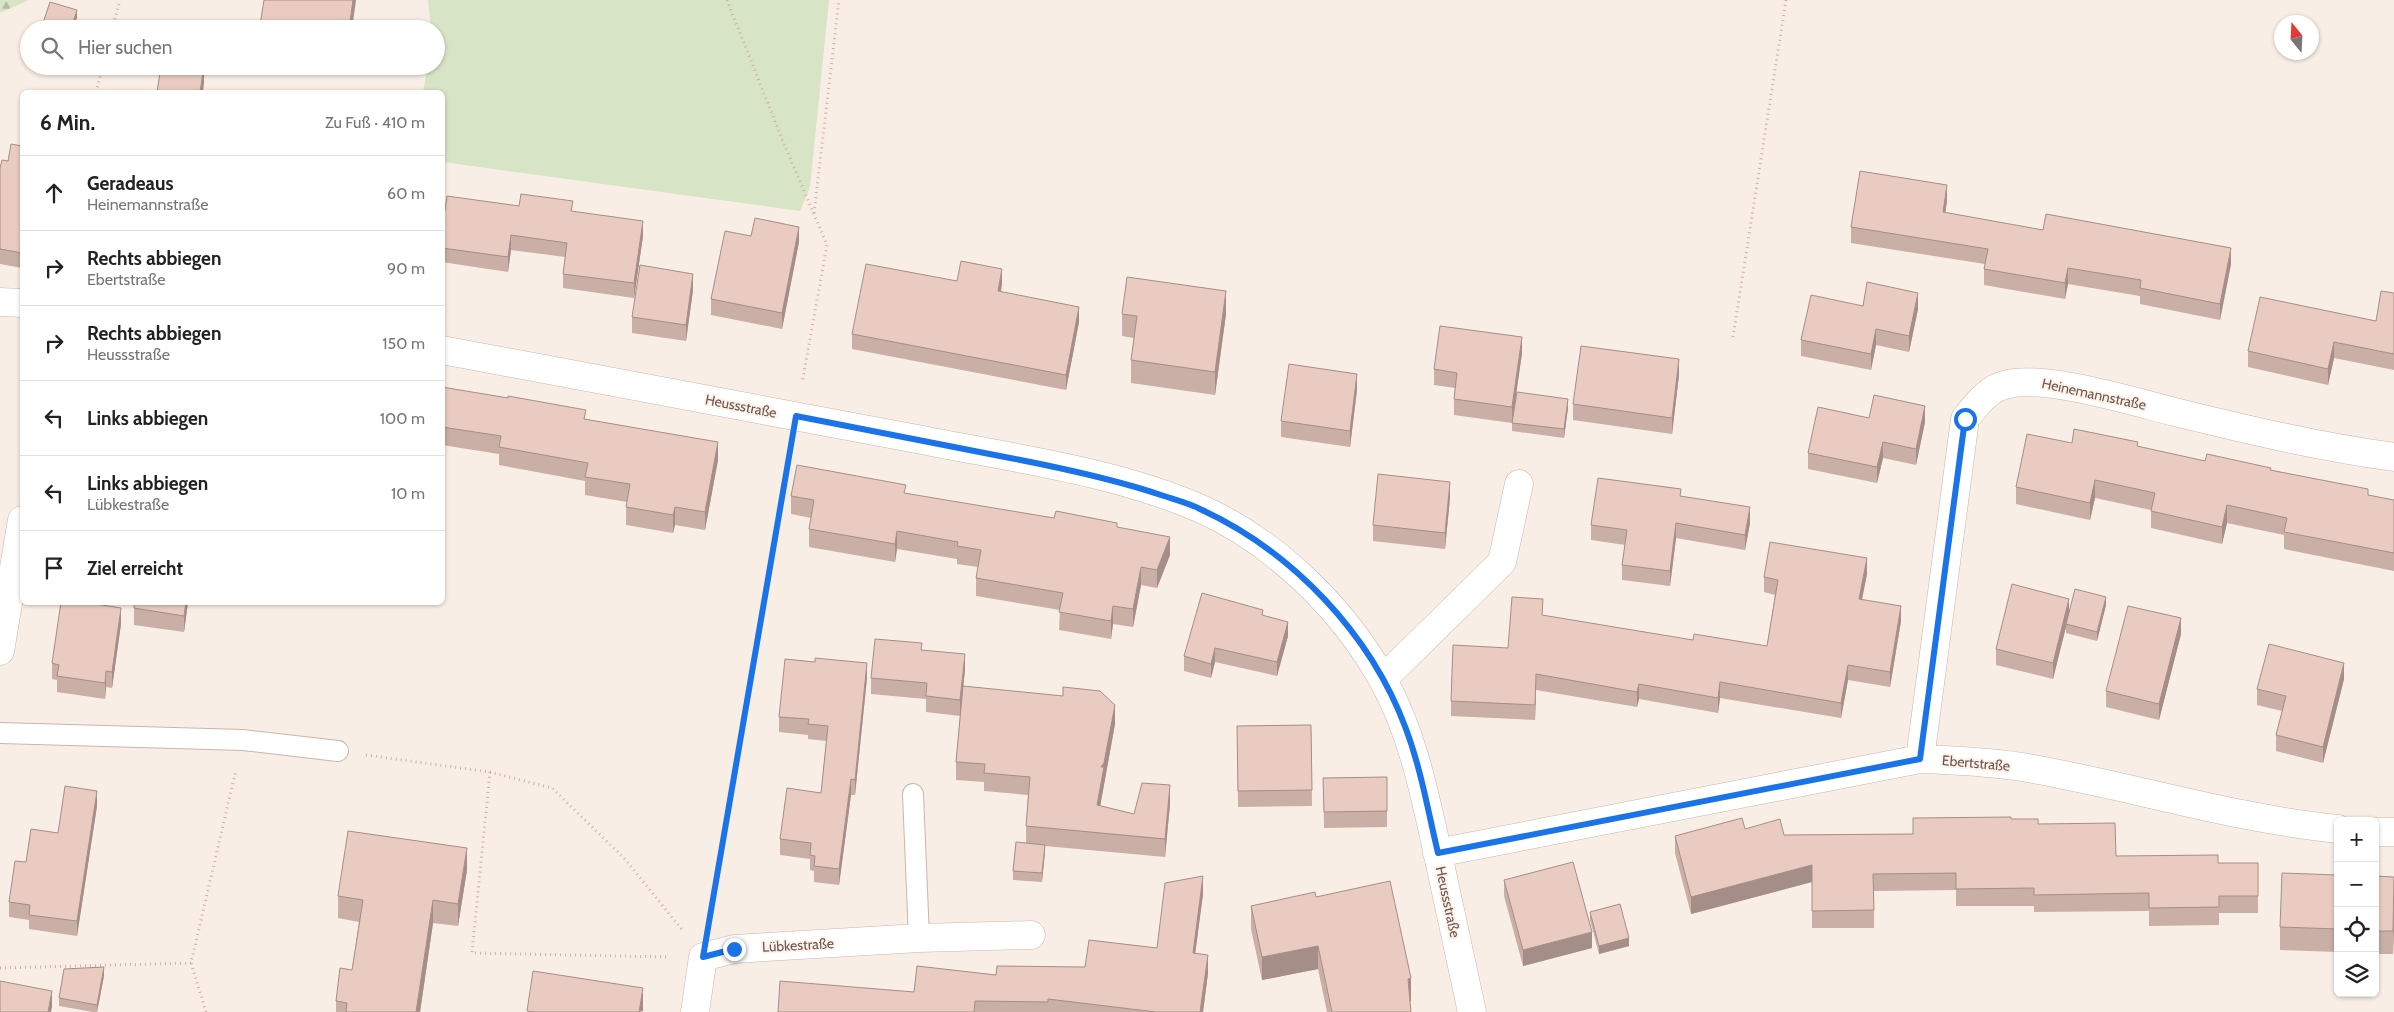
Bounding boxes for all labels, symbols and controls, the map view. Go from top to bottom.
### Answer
north arrow [2274,15,2319,60]
search box [20,20,445,75]
icon: search [38,34,66,62]
text: Hier suchen [78,36,172,59]
text: 6 Min. [40,110,95,135]
text: Zu Fuß · 410 m [325,113,425,132]
text: Geradeaus [87,172,173,195]
icon: ahead [40,179,68,207]
text: 60 m [387,184,425,203]
text: Heinemannstraße [87,195,208,214]
text: Rechts abbiegen [87,247,221,270]
icon: right [40,254,68,282]
text: 90 m [387,259,425,278]
text: Ebertstraße [87,270,165,289]
text: Rechts abbiegen [87,322,221,345]
icon: right [40,329,68,357]
text: 150 m [382,334,425,353]
text: Heussstraße [87,345,170,364]
street label: Heinemannstraße [2040,374,2148,414]
street label: Heussstraße [704,390,778,422]
icon: left [40,404,68,432]
text: Links abbiegen [87,407,208,430]
route start [1954,408,1977,431]
text: 100 m [380,409,425,428]
text: Links abbiegen [87,472,208,495]
icon: left [40,479,68,507]
text: 10 m [391,484,425,503]
text: Lübkestraße [87,495,169,514]
icon: arrive [40,554,68,582]
text: Ziel erreicht [87,557,183,580]
street label: Ebertstraße [1941,751,2011,775]
map controls [2334,817,2379,997]
button: + [2334,817,2379,862]
button: − [2334,862,2379,907]
street label: Heussstraße [1432,865,1464,939]
button: locate [2334,907,2379,952]
street label: Lübkestraße [762,934,834,956]
route end [723,938,746,961]
button: layers [2334,952,2379,997]

